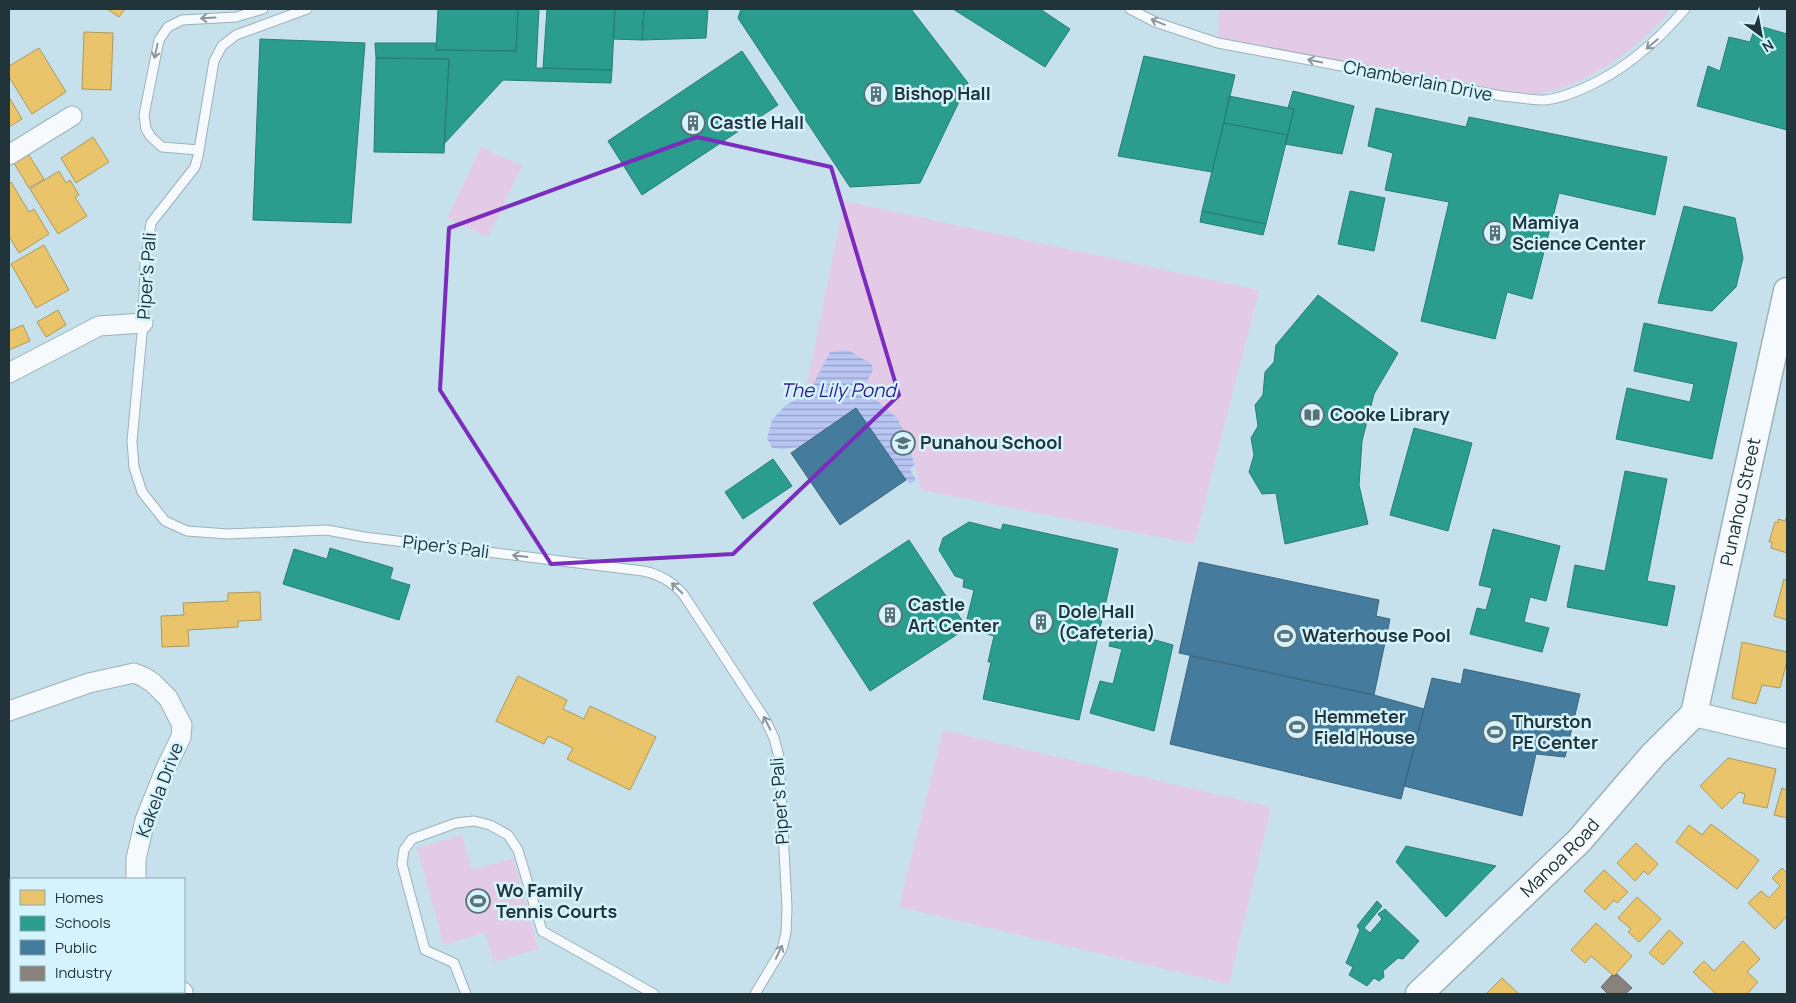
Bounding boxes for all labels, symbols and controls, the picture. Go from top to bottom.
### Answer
north arrow [1736,10,1786,60]
one-way arrow [200,13,216,23]
one-way arrow [1151,17,1166,27]
text: N [1759,36,1777,57]
one-way arrow [1645,39,1658,50]
one-way arrow [150,43,160,59]
street label: Chamberlain Drive [1342,54,1495,106]
one-way arrow [1307,56,1323,66]
building icon: Bishop Hall [863,81,889,107]
place label: Bishop Hall [894,81,991,105]
building icon: Castle Hall [680,110,706,136]
place label: Castle Hall [710,110,804,134]
place label: Mamiya Science Center [1512,210,1646,255]
building icon: Mamiya Science Center [1482,220,1508,246]
street label: Piper's Pali [131,232,161,320]
water label: The Lily Pond [780,377,898,403]
library icon: Cooke Library [1299,402,1325,428]
place label: Cooke Library [1330,402,1450,426]
school or university icon: Punahou School [890,430,916,456]
place label: Punahou School [920,430,1062,454]
street label: Punahou Street [1714,435,1765,568]
street label: Piper's Pali [401,529,491,563]
one-way arrow [513,551,529,561]
one-way arrow [671,582,683,594]
place label: Castle Art Center [908,592,999,637]
place label: Dole Hall (Cafeteria) [1058,599,1155,644]
building icon: Castle Art Center [877,602,903,628]
building icon: Dole Hall (Cafeteria) [1028,609,1054,635]
sports icon: Waterhouse Pool [1272,623,1298,649]
place label: Waterhouse Pool [1302,623,1451,647]
place label: Hemmeter Field House [1314,704,1415,749]
place label: Thurston PE Center [1512,709,1598,754]
sports icon: Hemmeter Field House [1284,714,1310,740]
one-way arrow [761,716,771,731]
sports icon: Thurston PE Center [1482,719,1508,745]
street label: Kakela Drive [130,739,188,841]
street label: Piper's Pali [764,757,794,845]
street label: Manoa Road [1515,813,1604,902]
legend [10,878,185,993]
place label: Wo Family Tennis Courts [496,878,618,923]
text: Homes [55,887,104,908]
sports icon: Wo Family Tennis Courts [465,888,491,914]
text: Schools [55,912,111,933]
text: Public [55,937,97,958]
one-way arrow [775,945,785,960]
text: Industry [55,962,112,983]

